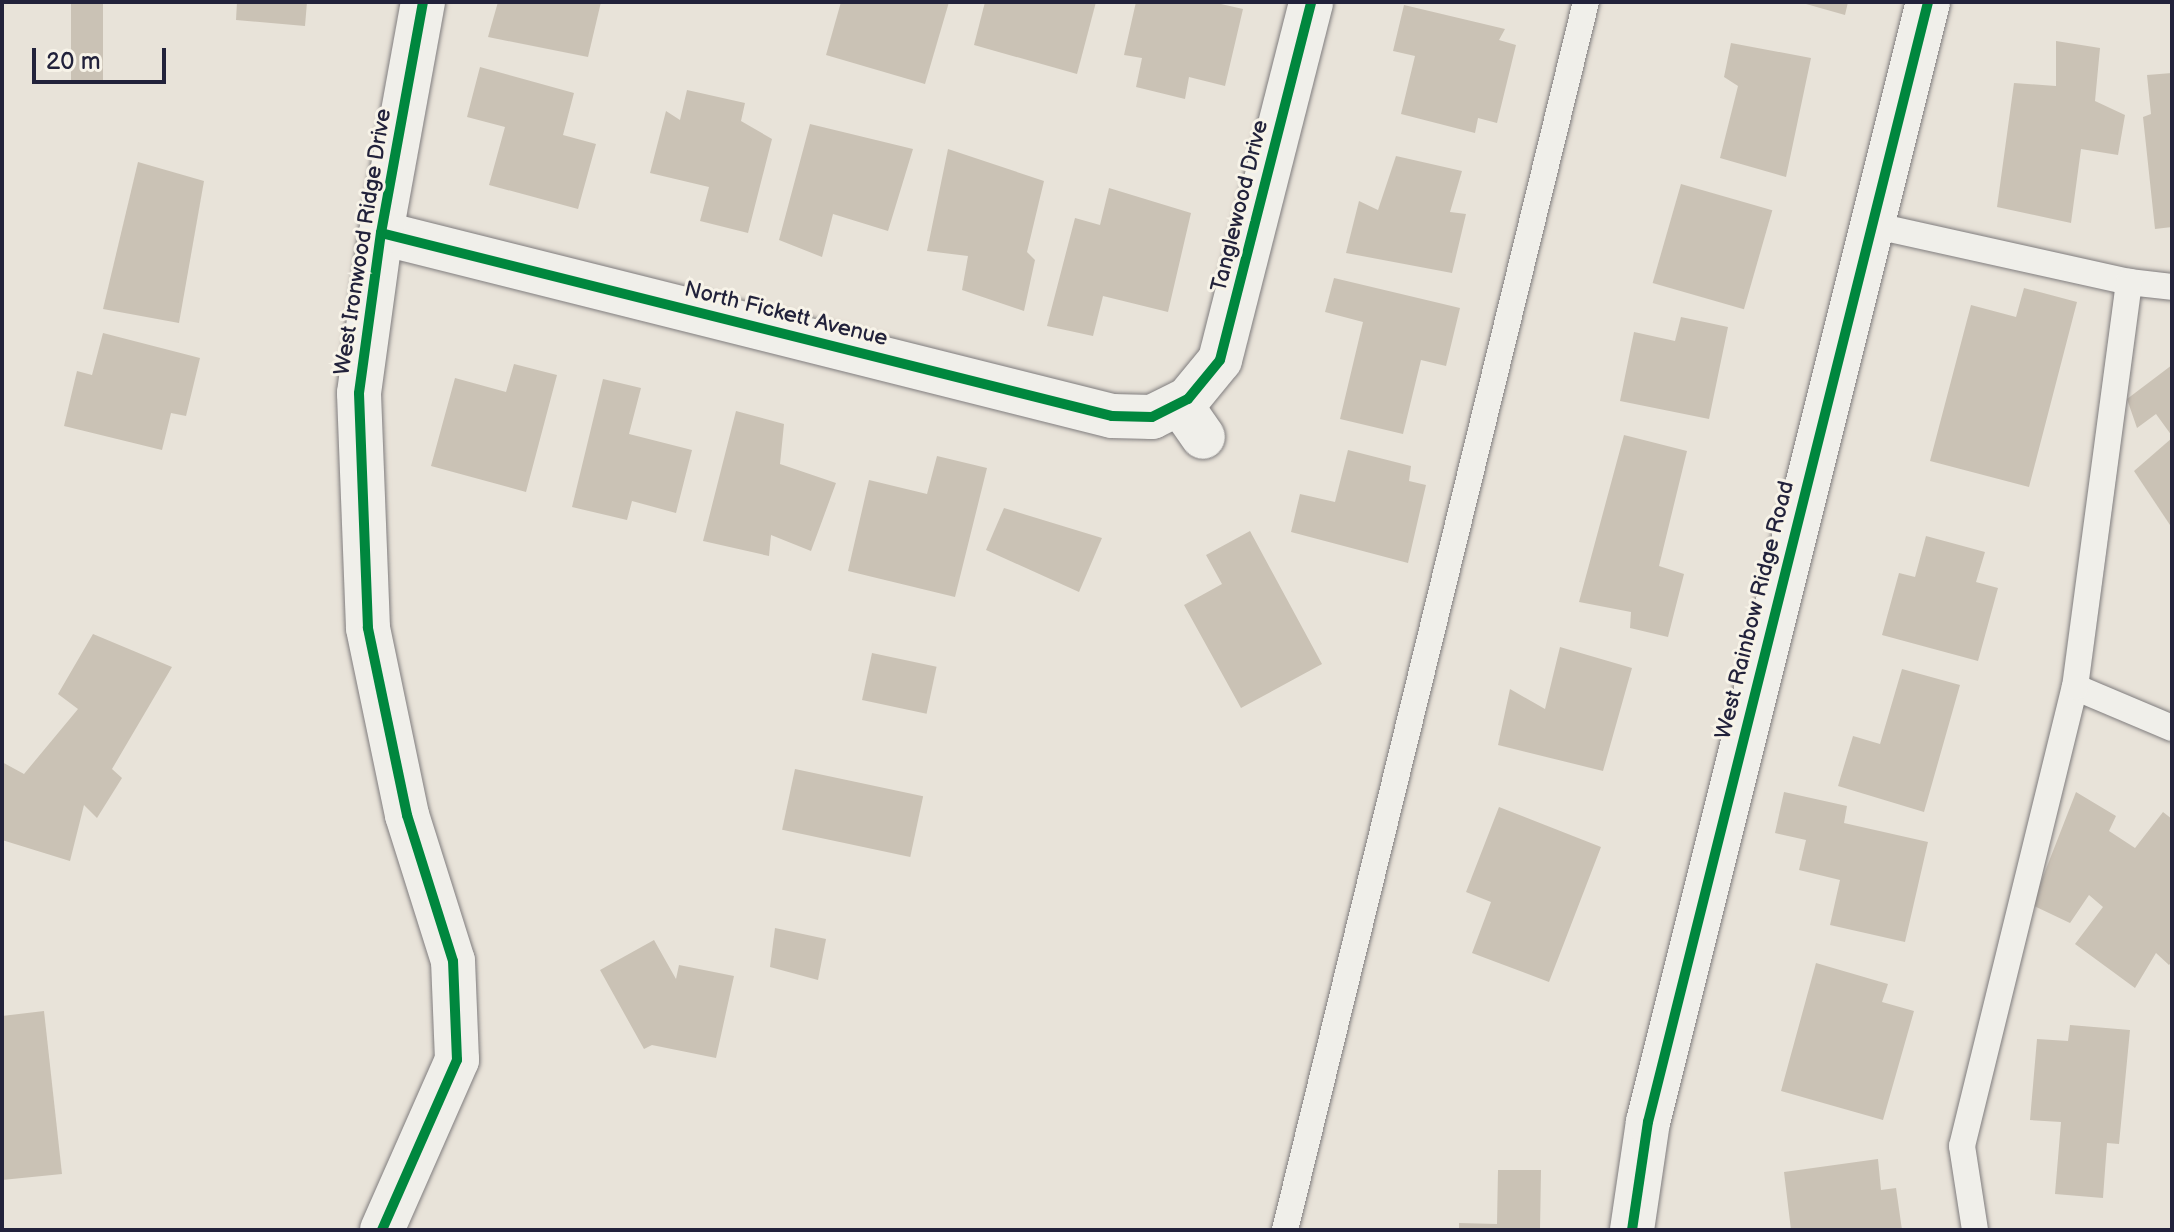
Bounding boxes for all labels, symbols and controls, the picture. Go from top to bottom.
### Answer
scale bar [36,32,170,82]
text: 20 m [46,47,101,76]
street label: West Ironwood Ridge Drive [329,107,397,377]
street label: Tanglewood Drive [1206,117,1274,295]
street label: North Fickett Avenue [682,276,890,352]
street label: West Rainbow Ridge Road [1710,478,1800,742]

